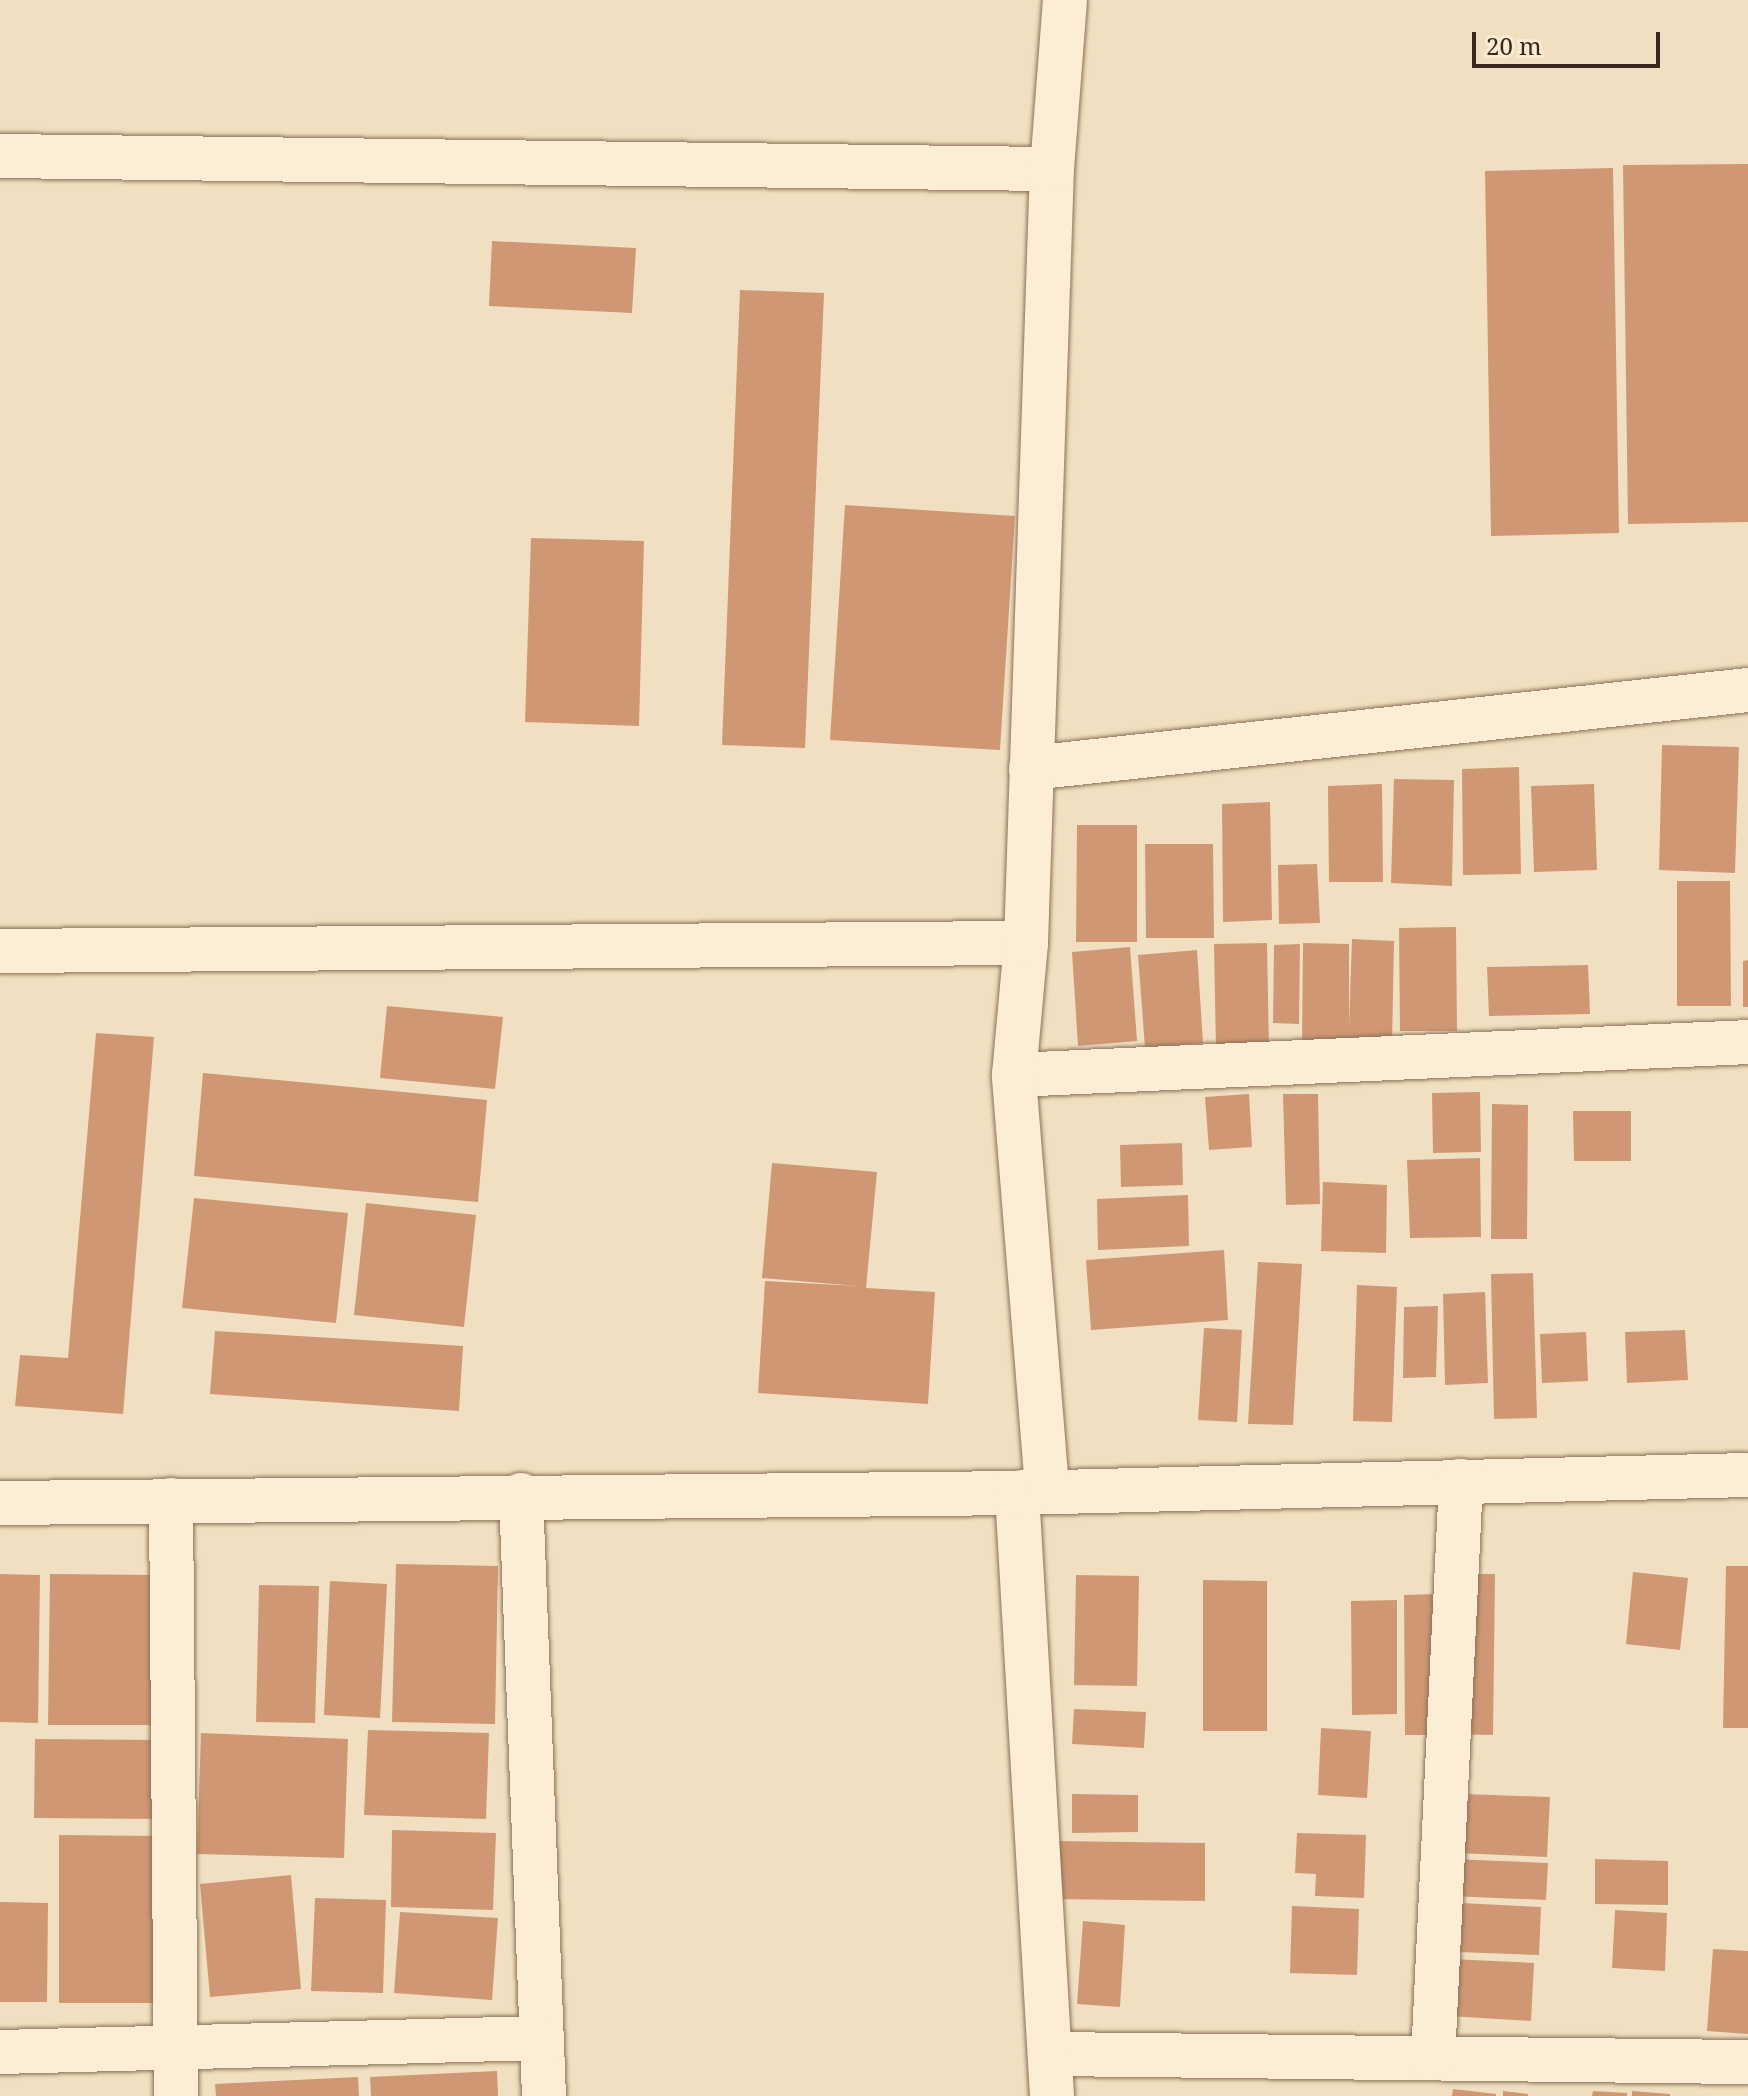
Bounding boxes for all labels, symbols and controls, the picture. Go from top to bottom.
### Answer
scale bar [1476,16,1664,66]
text: 20 m [1486,29,1542,62]

